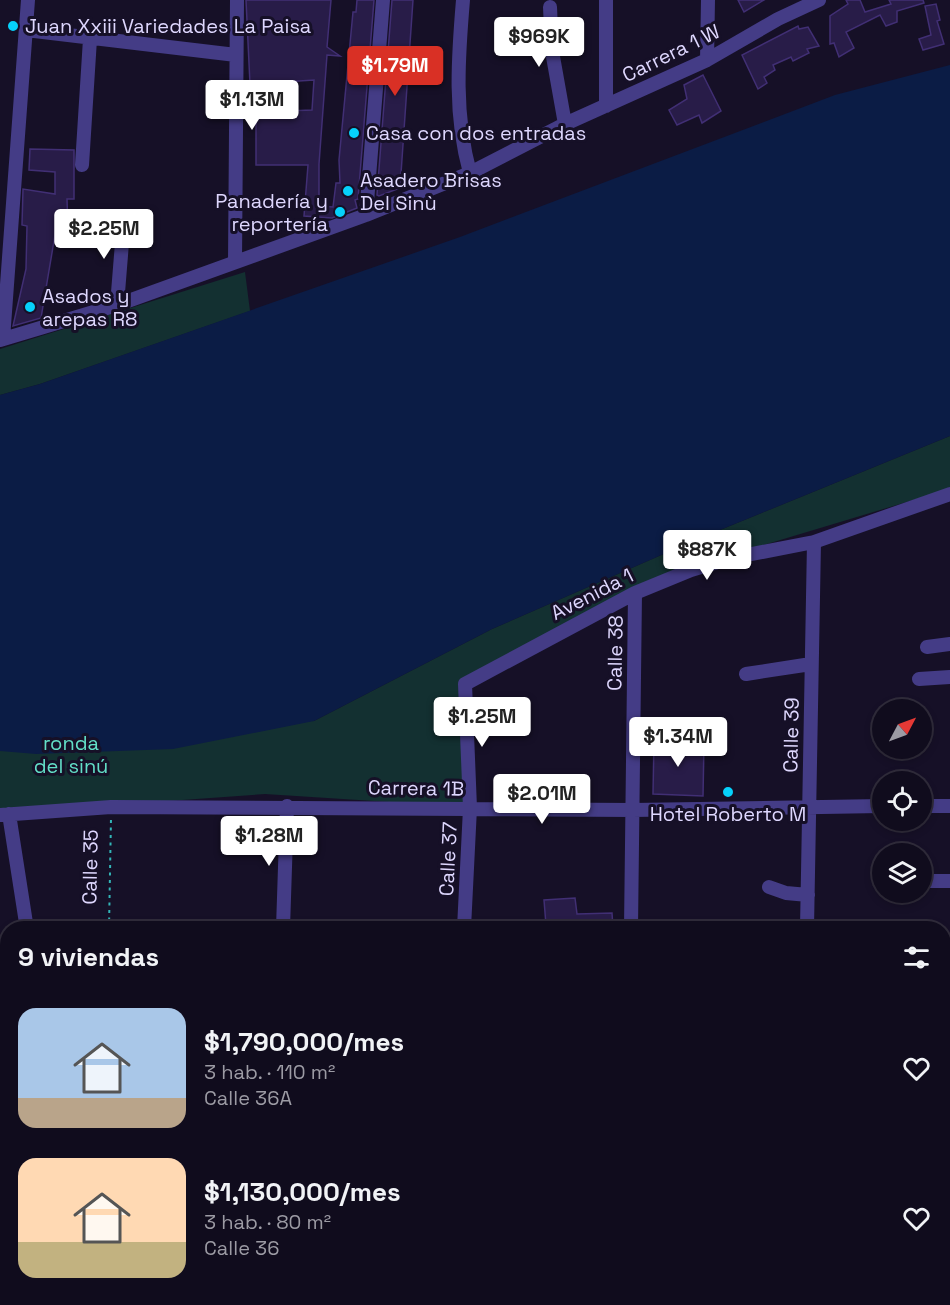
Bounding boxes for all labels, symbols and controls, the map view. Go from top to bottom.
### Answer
place label: Juan Xxiii Variedades La Paisa [25,13,311,39]
pin: $969K [497,17,581,68]
street label: Carrera 1 W [618,18,724,88]
marker: Juan Xxiii Variedades La Paisa [6,19,20,33]
text: $969K [508,23,570,49]
pin: $1.79M [346,46,444,97]
text: $1.79M [361,52,429,78]
pin: $1.13M [203,80,301,131]
text: $1.13M [220,86,284,112]
place label: Casa con dos entradas [366,120,586,146]
marker: Casa con dos entradas [347,126,361,140]
place label: Asadero Brisas Del Sinù [360,167,502,216]
marker: Asadero Brisas Del Sinù [341,184,355,198]
place label: Panadería y reportería [215,188,328,237]
marker: Panadería y reportería [333,205,347,219]
pin: $2.25M [55,209,153,260]
text: $2.25M [68,215,140,241]
place label: Asados y arepas R8 [42,283,138,332]
marker: Asados y arepas R8 [23,300,37,314]
pin: $887K [665,530,749,581]
text: $887K [677,536,737,562]
street label: Avenida 1 [546,562,638,626]
street label: Calle 38 [601,615,629,691]
pin: $1.25M [433,697,531,748]
street label: Calle 39 [777,697,805,773]
north arrow [872,699,932,759]
map controls [872,699,932,903]
text: $1.25M [448,703,516,729]
pin: $1.34M [629,717,727,768]
text: $1.34M [643,723,713,749]
park label: ronda del sinú [34,730,108,779]
button: locate [872,771,932,831]
street label: Carrera 1B [368,774,464,802]
pin: $2.01M [493,774,591,825]
text: $2.01M [507,780,577,806]
marker: Hotel Roberto M [721,785,735,799]
place label: Hotel Roberto M [650,801,806,827]
pin: $1.28M [220,816,318,867]
street label: Calle 37 [433,821,463,897]
text: $1.28M [235,822,303,848]
street label: Calle 35 [76,829,104,905]
button: layers [872,843,932,903]
text: 9 viviendas [18,940,159,974]
icon: filters [900,941,933,974]
text: $1,790,000/mes [204,1025,404,1059]
icon: home [66,1032,138,1104]
icon: heart [900,1052,933,1085]
text: 3 hab. · 110 m² [204,1059,335,1085]
text: Calle 36A [204,1085,292,1111]
text: $1,130,000/mes [204,1175,401,1209]
icon: home [66,1182,138,1254]
icon: heart [900,1202,933,1235]
text: 3 hab. · 80 m² [204,1209,331,1235]
text: Calle 36 [204,1235,279,1261]

